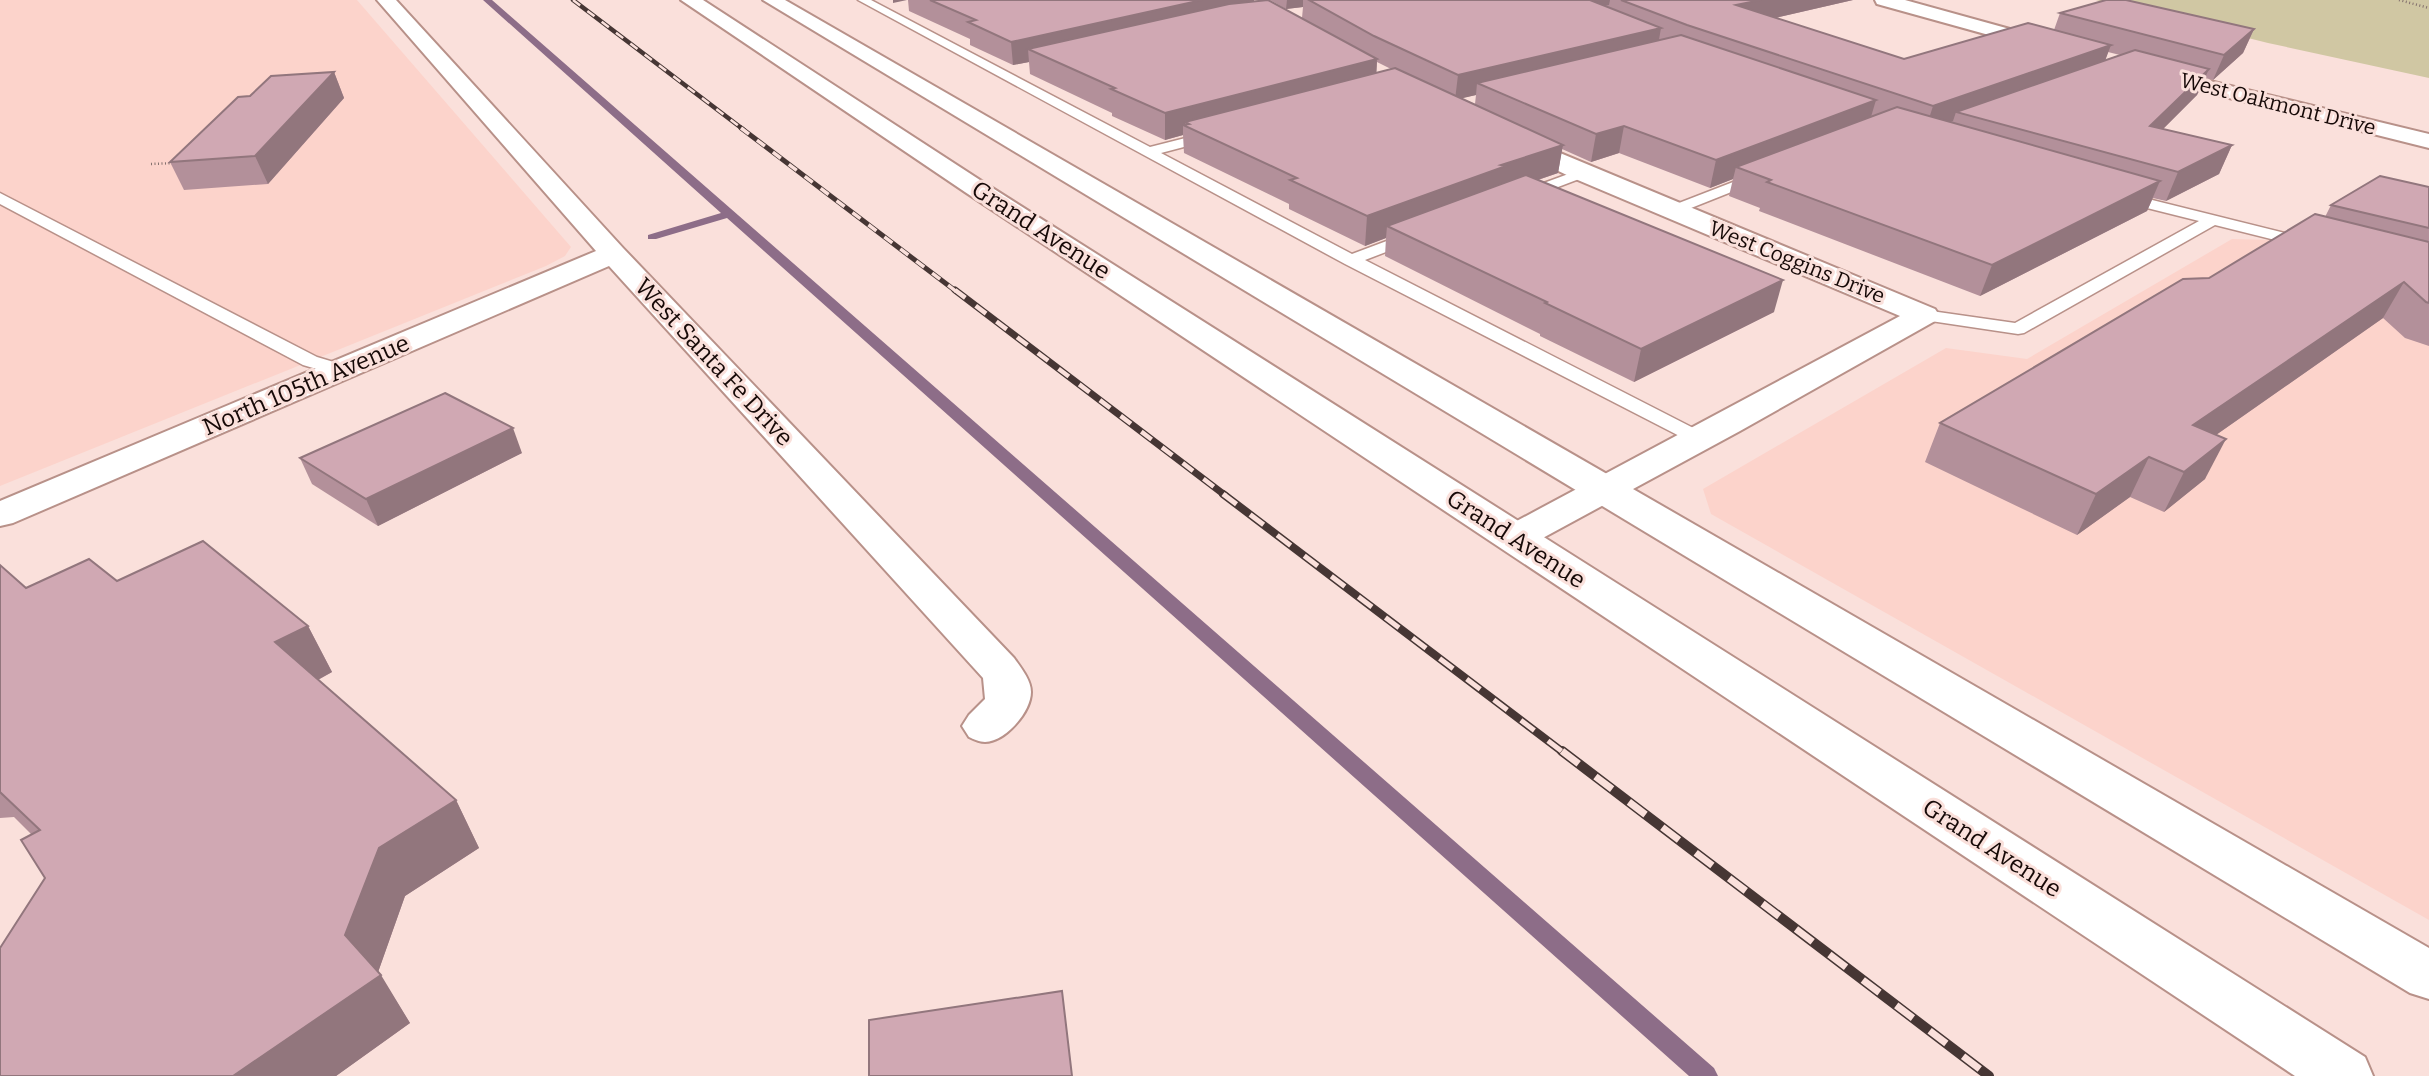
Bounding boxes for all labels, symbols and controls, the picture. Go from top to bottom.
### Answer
street label: West Oakmont Drive [2178,67,2378,141]
street label: Grand Avenue [967,175,1115,285]
street label: West Coggins Drive [1705,215,1889,309]
street label: West Santa Fe Drive [629,272,799,452]
street label: North 105th Avenue [198,329,414,441]
street label: Grand Avenue [1442,484,1590,594]
street label: Grand Avenue [1918,793,2066,903]

